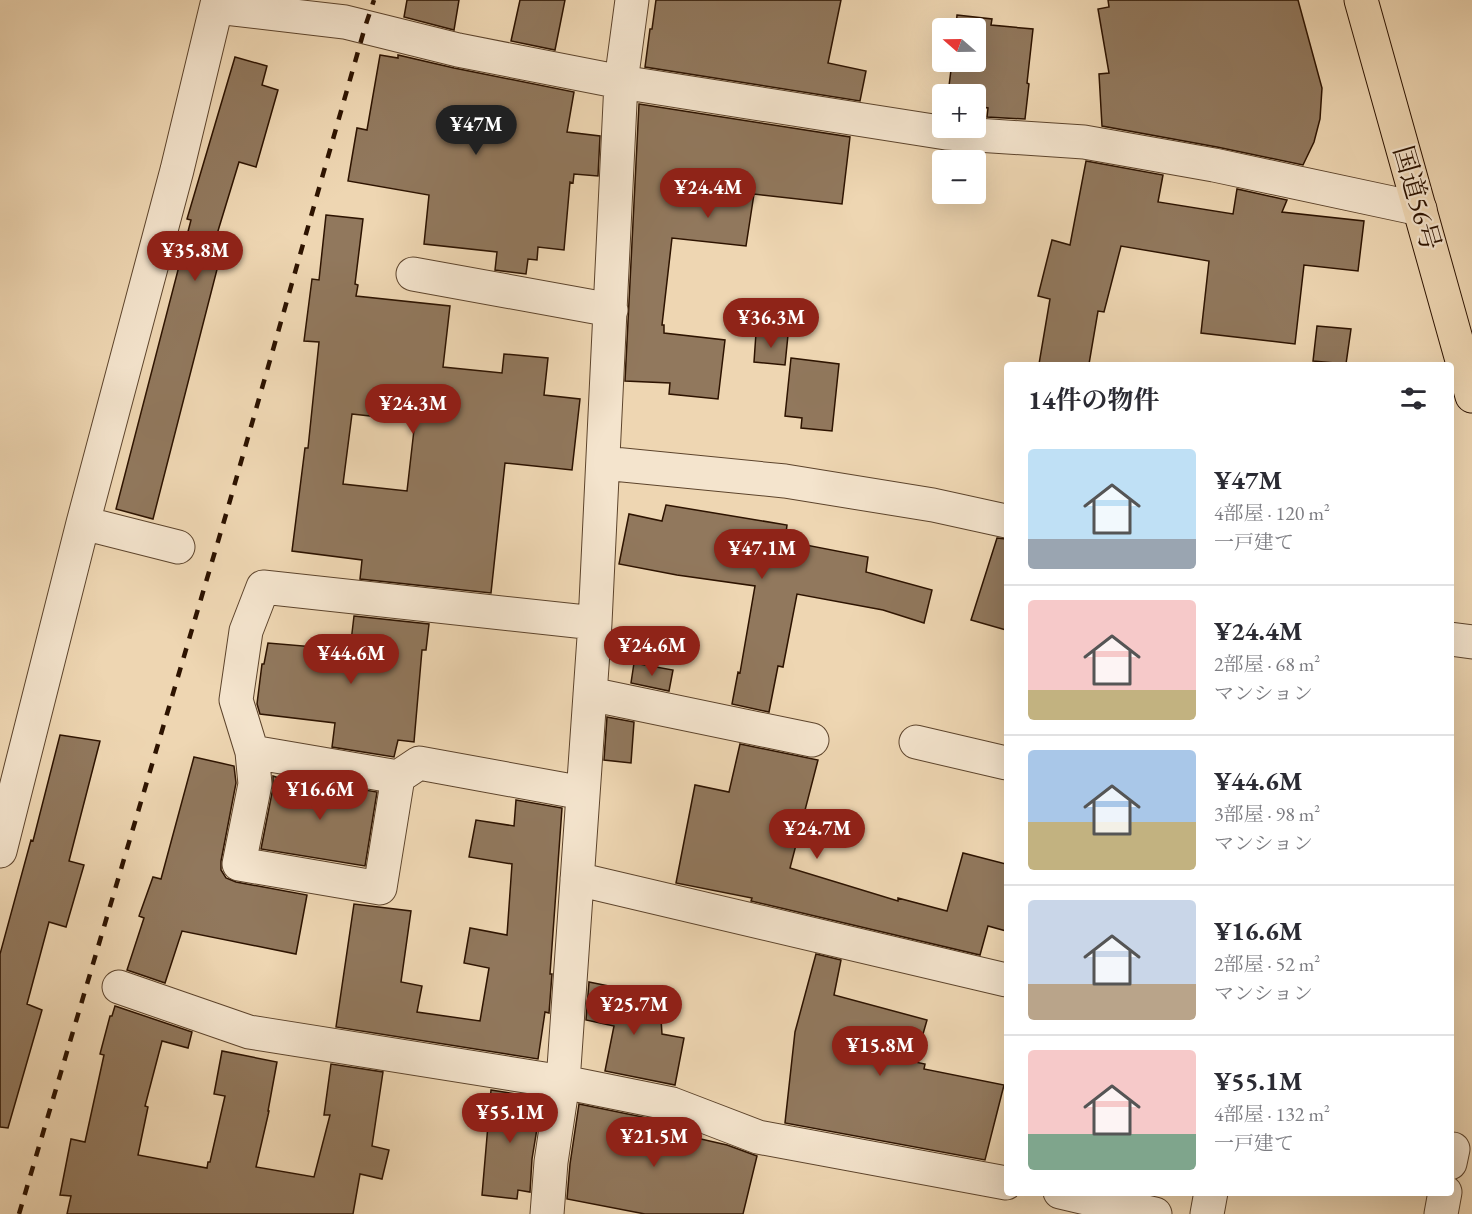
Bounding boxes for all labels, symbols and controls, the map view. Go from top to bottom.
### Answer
north arrow [932,18,986,72]
map controls [932,18,986,204]
button: + [932,84,986,138]
pin: ¥47M [440,105,512,156]
text: ¥47M [450,111,502,137]
street label: 国道56号 [1386,142,1449,254]
button: − [932,150,986,204]
pin: ¥24.4M [659,168,757,219]
text: ¥24.4M [674,174,742,200]
pin: ¥35.8M [146,231,244,282]
text: ¥35.8M [161,237,229,263]
pin: ¥36.3M [722,298,820,349]
text: ¥36.3M [737,304,805,330]
icon: filters [1397,382,1430,415]
text: 14件の物件 [1028,383,1160,417]
pin: ¥24.3M [364,384,462,435]
text: ¥24.3M [379,390,447,416]
text: ¥47M [1214,463,1282,497]
icon: home [1076,473,1148,545]
text: 4部屋 · 120 m² [1214,500,1330,526]
pin: ¥47.1M [713,529,811,580]
text: 一戸建て [1214,529,1294,555]
text: ¥47.1M [728,535,796,561]
text: ¥24.4M [1214,614,1303,648]
icon: home [1076,624,1148,696]
pin: ¥24.6M [603,626,701,677]
text: ¥24.6M [618,632,686,658]
pin: ¥44.6M [302,634,400,685]
text: ¥44.6M [317,640,385,666]
text: 2部屋 · 68 m² [1214,651,1320,677]
text: マンション [1214,680,1313,706]
text: ¥44.6M [1214,764,1303,798]
pin: ¥16.6M [271,770,369,821]
icon: home [1076,774,1148,846]
text: ¥16.6M [286,776,354,802]
text: 3部屋 · 98 m² [1214,801,1320,827]
pin: ¥24.7M [768,809,866,860]
text: ¥24.7M [783,815,851,841]
text: マンション [1214,830,1313,856]
text: ¥16.6M [1214,914,1303,948]
icon: home [1076,924,1148,996]
text: 2部屋 · 52 m² [1214,951,1320,977]
text: マンション [1214,980,1313,1006]
pin: ¥25.7M [585,985,683,1036]
text: ¥25.7M [600,991,668,1017]
pin: ¥15.8M [831,1026,929,1077]
text: ¥15.8M [846,1032,914,1058]
text: ¥55.1M [1214,1064,1303,1098]
icon: home [1076,1074,1148,1146]
pin: ¥55.1M [461,1093,559,1144]
text: ¥55.1M [476,1099,544,1125]
text: 4部屋 · 132 m² [1214,1101,1330,1127]
pin: ¥21.5M [605,1117,703,1168]
text: ¥21.5M [620,1123,688,1149]
text: 一戸建て [1214,1130,1294,1156]

